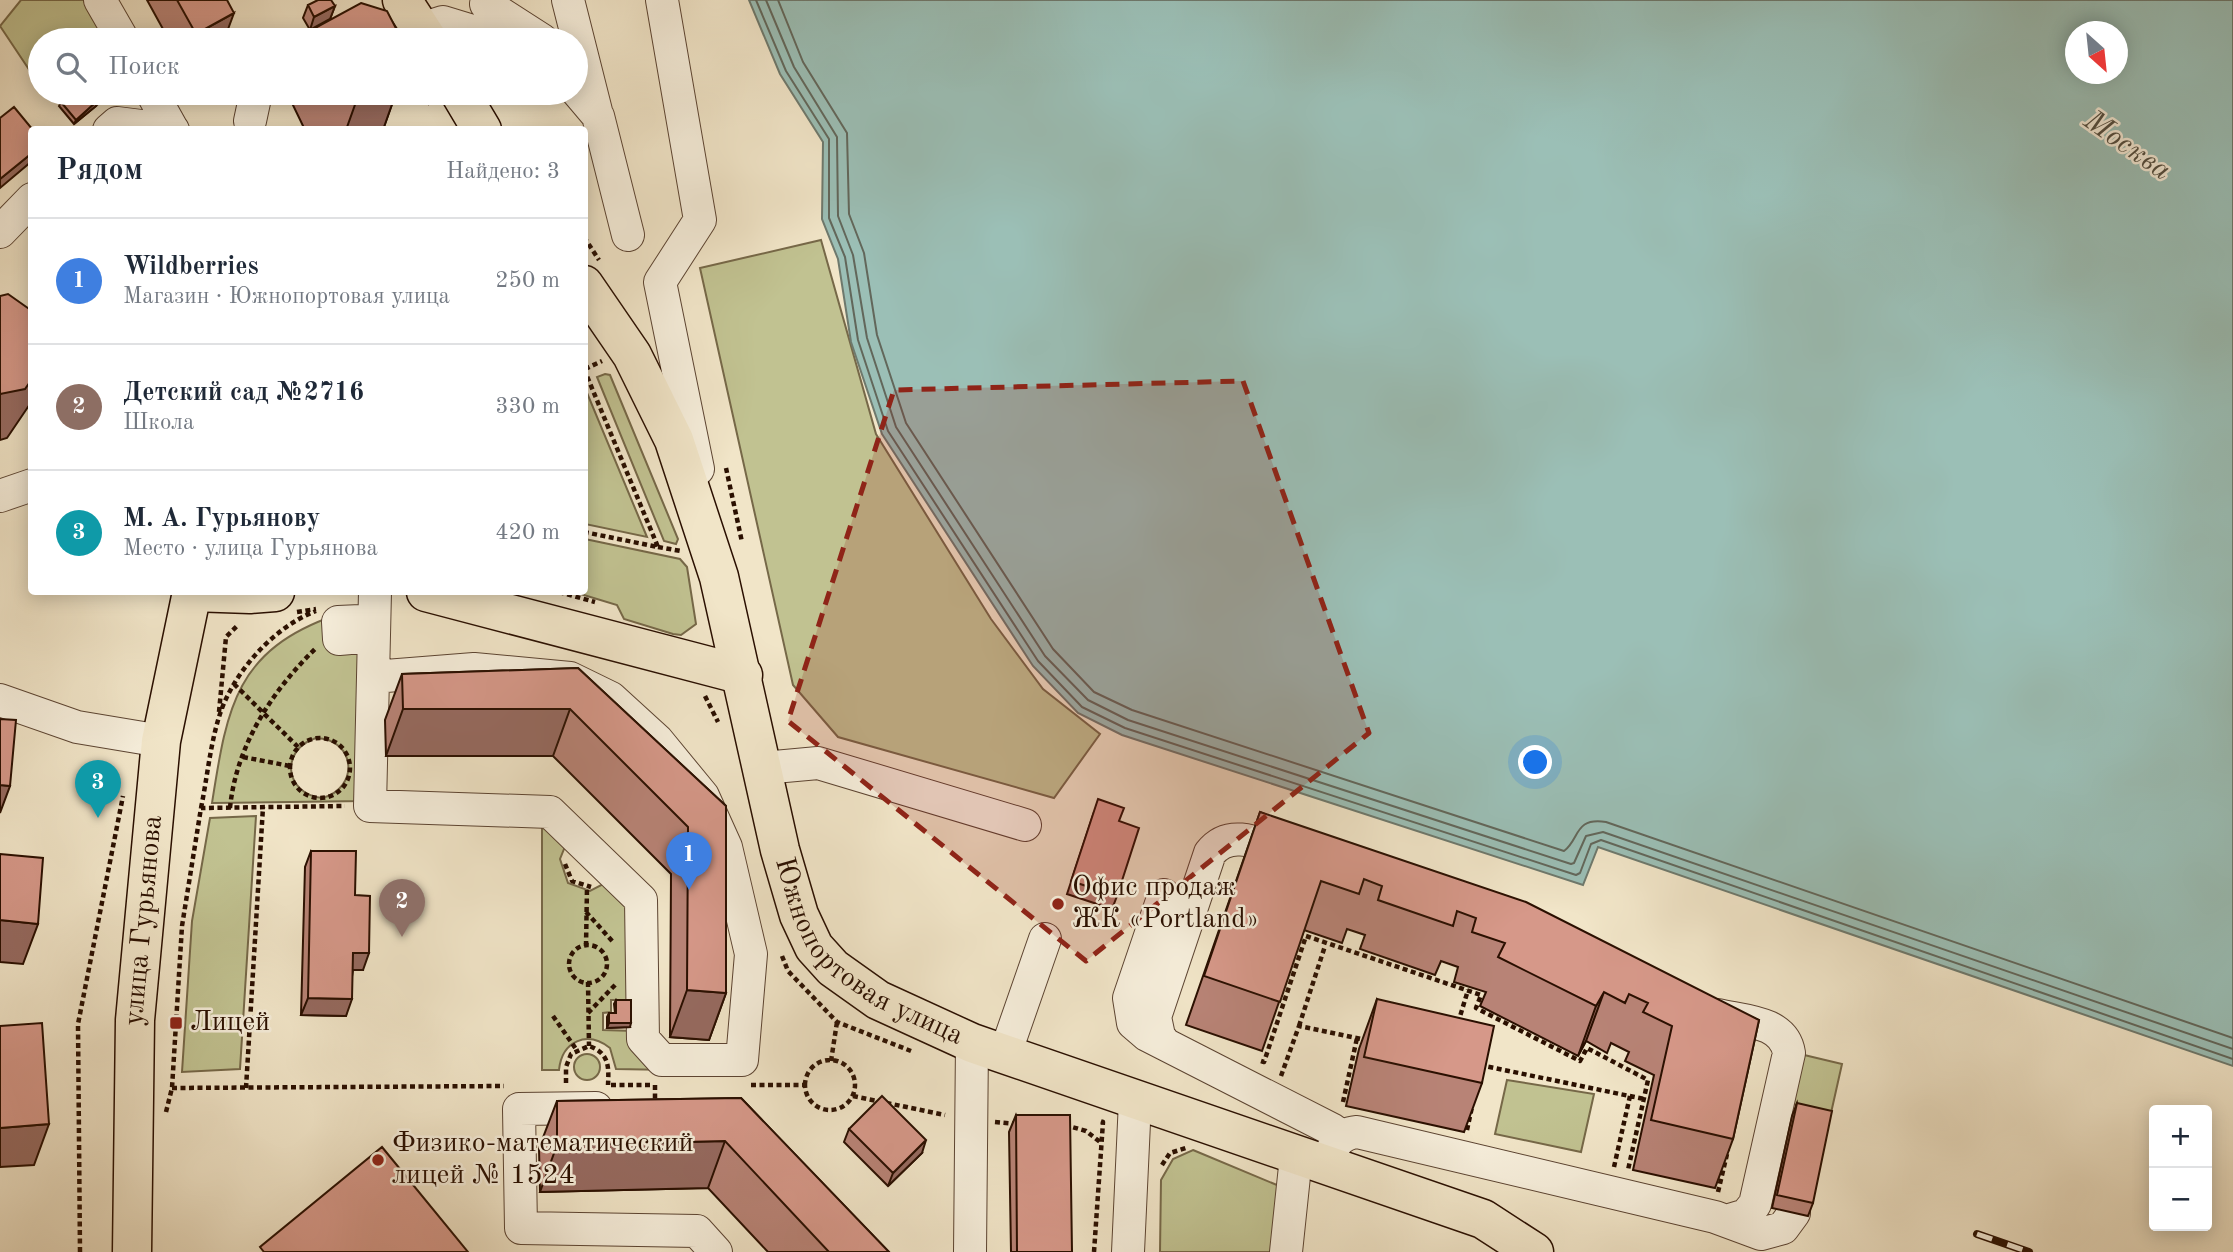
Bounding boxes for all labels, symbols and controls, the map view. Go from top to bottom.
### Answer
north arrow [2065,21,2128,84]
search box [28,28,588,105]
icon: search [52,48,90,86]
text: Поиск [108,54,180,80]
water label: Москва [2077,105,2176,187]
text: Рядом [56,156,143,186]
text: Найдено: 3 [446,160,560,183]
text: Wildberries [123,254,259,280]
text: 1 [72,269,86,292]
text: 250 m [495,269,560,292]
text: Магазин · Южнопортовая улица [123,285,450,308]
text: Детский сад №2716 [123,380,364,406]
text: 2 [72,395,86,418]
text: 330 m [495,395,560,418]
text: Школа [123,411,194,434]
text: М. А. Гурьянову [123,506,320,532]
text: 3 [72,521,86,544]
text: 420 m [495,521,560,544]
text: Место · улица Гурьянова [123,537,378,560]
your location [1518,745,1552,779]
pin: 3 [75,760,121,818]
street label: улица Гурьянова [121,814,168,1027]
pin: 1 [666,832,712,890]
street label: Южнопортовая улица [769,854,967,1051]
place label: Офис продаж ЖК «Portland» [1072,874,1259,934]
pin: 2 [379,879,425,937]
marker: Офис продаж ЖК «Portland» [1050,896,1066,912]
place label: Лицей [190,1009,270,1037]
marker: Лицей [168,1015,184,1031]
map controls [2149,1105,2212,1231]
button: + [2149,1105,2212,1168]
place label: Физико-математический лицей № 1524 [392,1130,694,1190]
marker: Физико-математический лицей № 1524 [370,1152,386,1168]
button: − [2149,1168,2212,1231]

